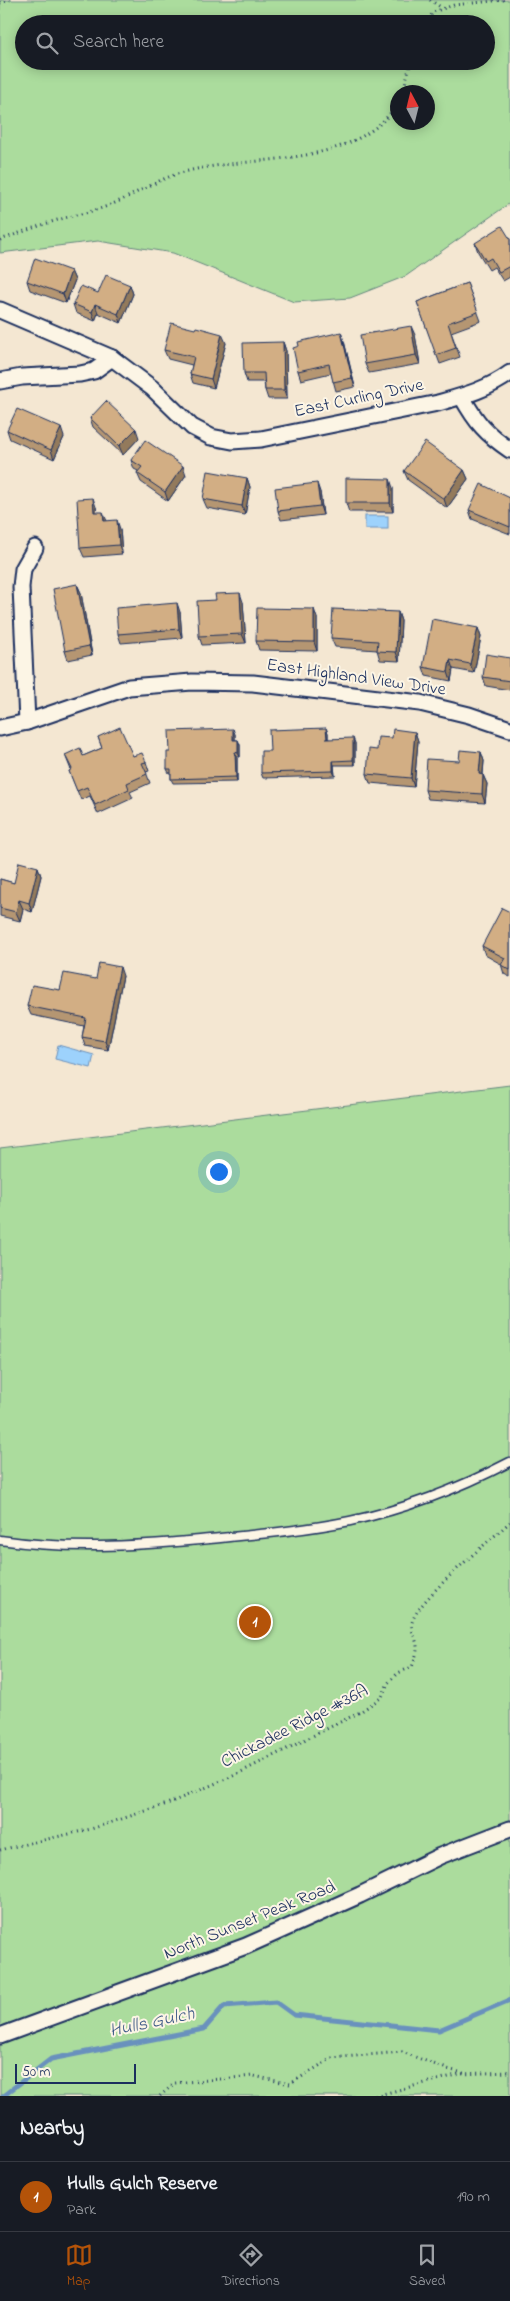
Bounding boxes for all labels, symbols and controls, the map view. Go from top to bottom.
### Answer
search box [15,15,495,70]
icon: search [33,29,61,57]
text: Search here [73,29,164,56]
north arrow [390,85,435,130]
street label: East Curling Drive [292,372,427,426]
street label: East Highland View Drive [265,653,448,705]
your location [206,1159,232,1185]
pin: 1 [239,1603,271,1641]
street label: Chickadee Ridge #36A [217,1679,374,1776]
street label: North Sunset Peak Road [160,1875,340,1967]
water label: Hulls Gulch [107,2001,198,2045]
scale bar [15,2061,136,2084]
text: 50 m [22,2062,50,2083]
text: Nearby [20,2114,84,2144]
text: Hulls Gulch Reserve [67,2171,217,2198]
text: 1 [33,2185,39,2209]
text: 190 m [457,2185,490,2209]
text: Park [67,2198,96,2222]
tab: Map [65,2241,93,2292]
tab: Directions [222,2241,280,2292]
tab: Saved [409,2241,445,2292]

